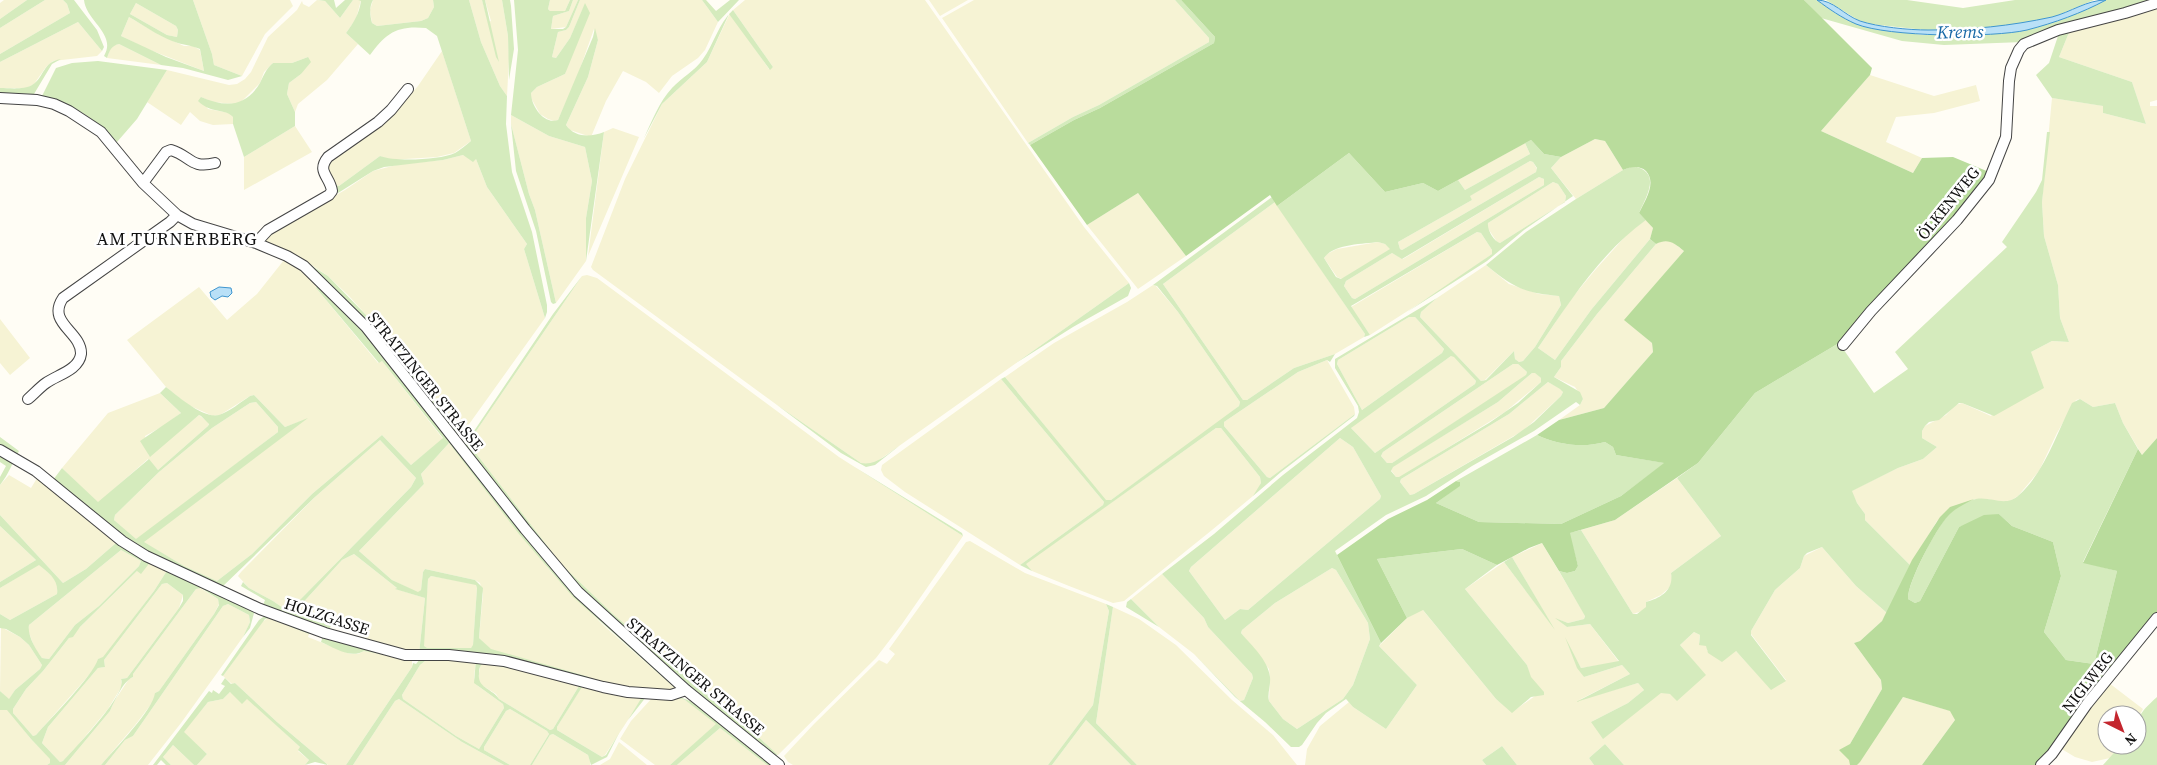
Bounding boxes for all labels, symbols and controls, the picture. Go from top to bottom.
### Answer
water label: Krems [1935,19,1984,44]
street label: ÖLKENWEG [1912,162,1984,244]
district label: AM TURNERBERG [97,226,257,251]
street label: STRATZINGER STRASSE [363,307,489,455]
street label: HOLZGASSE [282,592,373,640]
street label: STRATZINGER STRASSE [623,612,770,740]
street label: NIGLWEG [2056,647,2118,717]
north arrow [2097,705,2147,755]
text: N [2120,729,2141,751]

